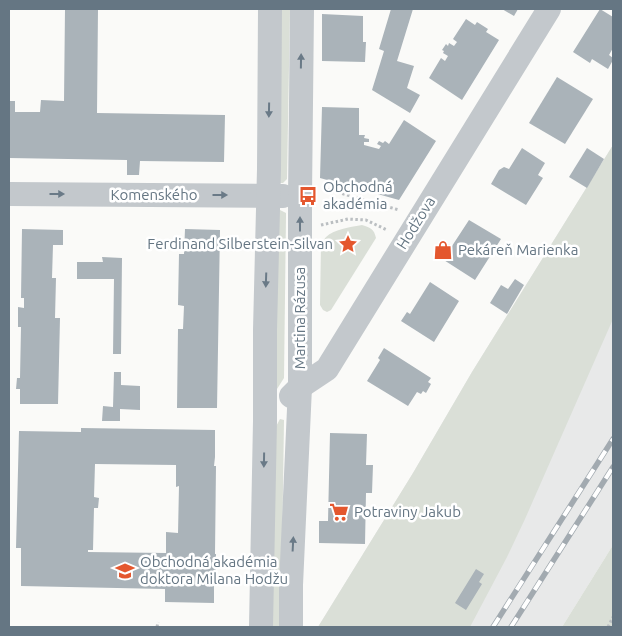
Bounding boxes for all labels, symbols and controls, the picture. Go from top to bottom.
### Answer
one-way arrow [297,53,305,69]
one-way arrow [265,102,273,118]
place label: Obchodná akadémia [323,178,393,212]
bus stop icon: Obchodná akadémia [297,185,319,207]
street label: Komenského [111,186,197,203]
one-way arrow [50,190,66,198]
one-way arrow [212,191,228,199]
street label: Hodžova [393,193,438,252]
one-way arrow [296,215,304,231]
place icon: Ferdinand Silberstein-Silvan [337,233,359,255]
place label: Ferdinand Silberstein-Silvan [147,235,333,252]
shop icon: Pekáreň Marienka [432,239,454,261]
place label: Pekáreň Marienka [458,241,578,258]
street label: Martina Rázusa [291,267,308,369]
one-way arrow [262,272,270,288]
one-way arrow [260,452,268,468]
supermarket icon: Potraviny Jakub [328,501,350,523]
place label: Potraviny Jakub [354,503,461,520]
one-way arrow [289,535,297,551]
place label: Obchodná akadémia doktora Milana Hodžu [140,553,288,587]
school or university icon: Obchodná akadémia doktora Milana Hodžu [114,560,136,582]

